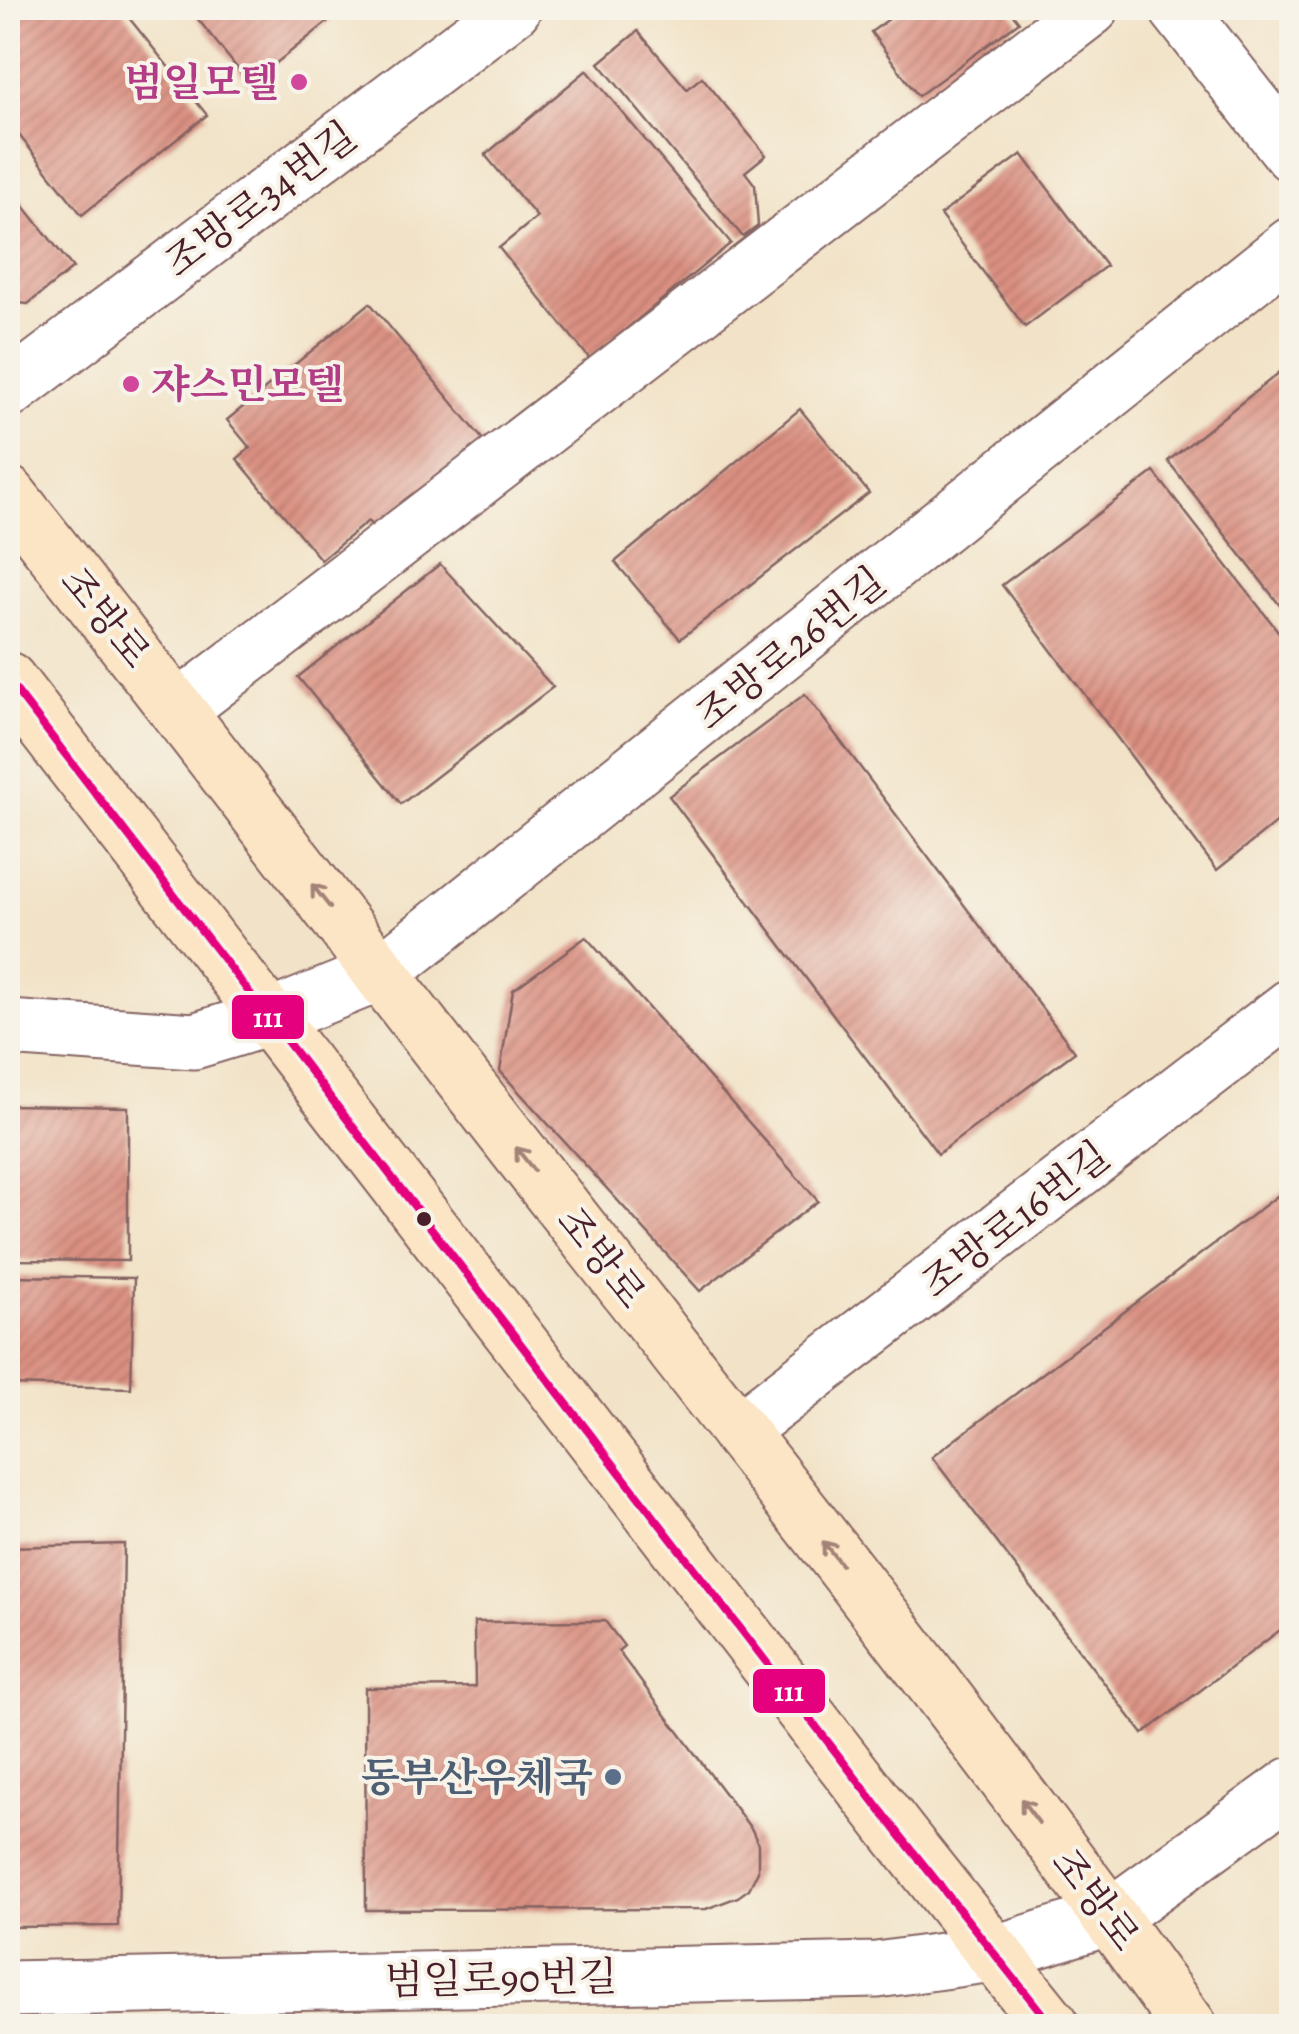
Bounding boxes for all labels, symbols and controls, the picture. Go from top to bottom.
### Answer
place label: 범일모텔 [124,55,279,110]
marker: 범일모텔 [288,71,310,93]
street label: 조방로34번길 [153,109,368,290]
place label: 쟈스민모텔 [151,357,344,412]
marker: 쟈스민모텔 [120,373,142,395]
street label: 조방로26번길 [683,554,897,742]
street label: 조방로 [48,555,163,680]
one-way arrow [311,883,332,910]
line badge: 111 [230,993,306,1041]
text: 111 [253,999,283,1037]
street label: 조방로16번길 [910,1128,1121,1310]
one-way arrow [515,1146,536,1173]
street label: 조방로 [544,1195,659,1320]
unlabelled marker [414,1209,434,1229]
one-way arrow [822,1540,843,1567]
line badge: 111 [751,1667,827,1715]
text: 111 [774,1673,804,1711]
place label: 동부산우체국 [361,1750,593,1805]
marker: 동부산우체국 [602,1766,624,1788]
one-way arrow [1020,1798,1041,1825]
street label: 조방로 [1039,1836,1152,1962]
street label: 범일로90번길 [384,1949,618,2008]

